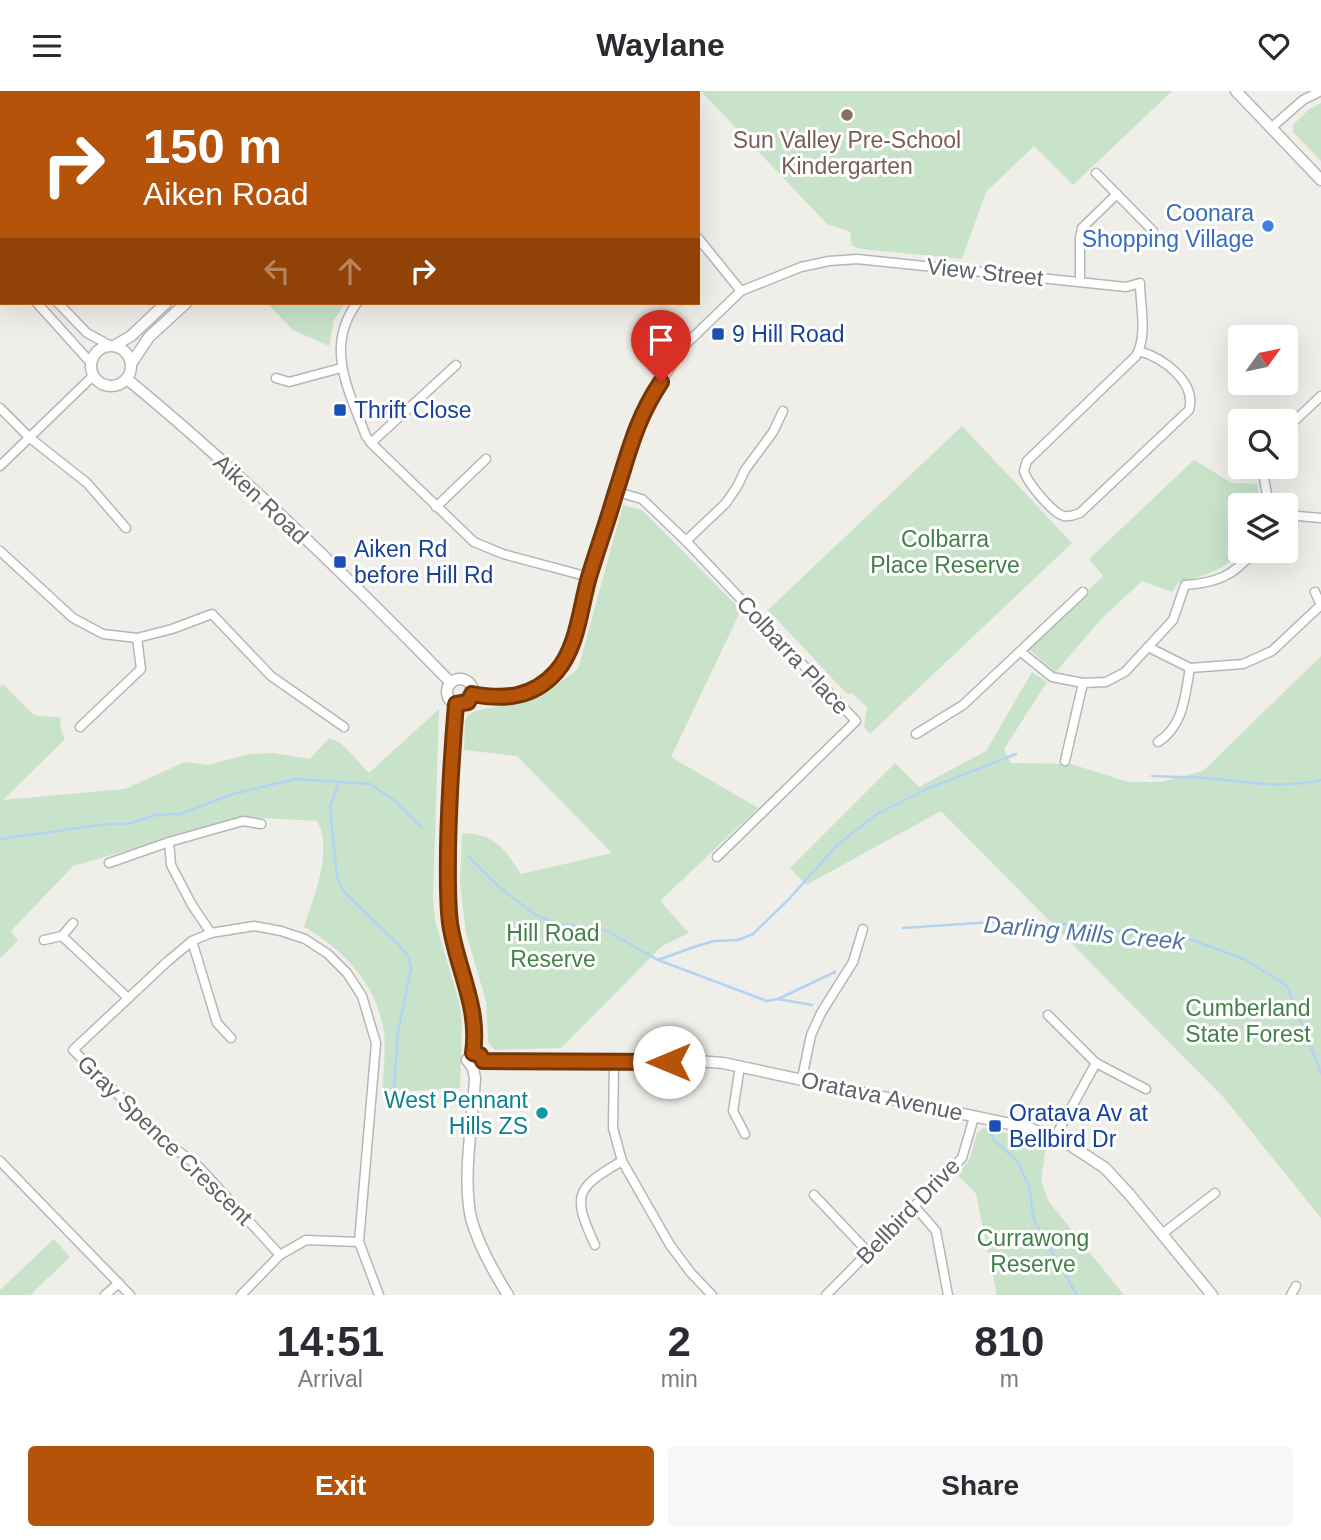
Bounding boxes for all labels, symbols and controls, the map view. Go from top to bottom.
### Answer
icon: menu [28,27,66,65]
text: Waylane [596,27,725,63]
icon: heart [1255,27,1293,65]
marker: Sun Valley Pre-School Kindergarten [839,107,855,123]
icon: right [28,119,119,210]
text: 150 m [143,119,282,173]
place label: Sun Valley Pre-School Kindergarten [733,127,961,179]
text: Aiken Road [143,176,308,212]
place label: Coonara Shopping Village [1082,200,1254,252]
marker: Coonara Shopping Village [1260,218,1276,234]
icon: left [258,252,296,290]
icon: ahead [331,252,369,290]
icon: right [404,252,442,290]
street label: View Street [925,253,1045,291]
pin [631,310,691,382]
icon: arrive [642,321,680,359]
place label: 9 Hill Road [732,321,845,347]
north arrow [1228,325,1298,395]
map controls [1228,325,1298,563]
marker: 9 Hill Road [710,326,726,342]
place label: Thrift Close [354,397,472,423]
marker: Thrift Close [332,402,348,418]
button: search [1228,409,1298,479]
street label: Aiken Road [209,449,313,549]
button: layers [1228,493,1298,563]
park label: Colbarra Place Reserve [870,526,1020,578]
place label: Aiken Rd before Hill Rd [354,536,493,588]
marker: Aiken Rd before Hill Rd [332,554,348,570]
street label: Colbarra Place [732,590,854,720]
water label: Darling Mills Creek [983,910,1188,955]
park label: Hill Road Reserve [506,920,600,972]
park label: Cumberland State Forest [1185,995,1311,1047]
position arrow [632,1025,706,1099]
street label: Gray Spence Crescent [72,1050,258,1231]
street label: Oratava Avenue [799,1066,965,1126]
place label: West Pennant Hills ZS [384,1087,529,1139]
place label: Oratava Av at Bellbird Dr [1009,1100,1149,1152]
marker: West Pennant Hills ZS [534,1105,550,1121]
marker: Oratava Av at Bellbird Dr [987,1118,1003,1134]
street label: Bellbird Drive [851,1153,965,1269]
park label: Currawong Reserve [977,1225,1089,1277]
text: 14:51 [277,1318,384,1365]
text: 2 [667,1318,691,1365]
text: 810 [974,1318,1044,1365]
text: Arrival [298,1366,363,1392]
text: min [661,1366,698,1392]
text: m [1000,1366,1019,1392]
button: Exit [28,1446,654,1526]
button: Share [668,1446,1293,1526]

